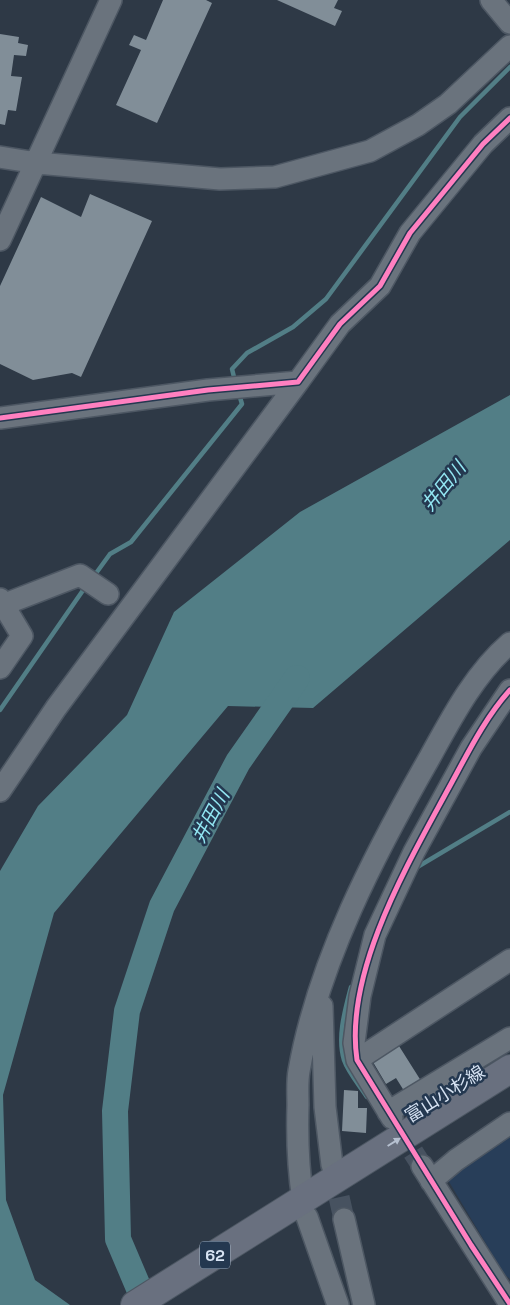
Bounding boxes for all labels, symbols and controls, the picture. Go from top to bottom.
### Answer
water label: 井田川 [416,455,472,516]
water label: 井田川 [186,783,236,847]
street label: 富山小杉線 [400,1060,489,1127]
one-way arrow [388,1137,401,1147]
road number: 62 [200,1242,230,1268]

